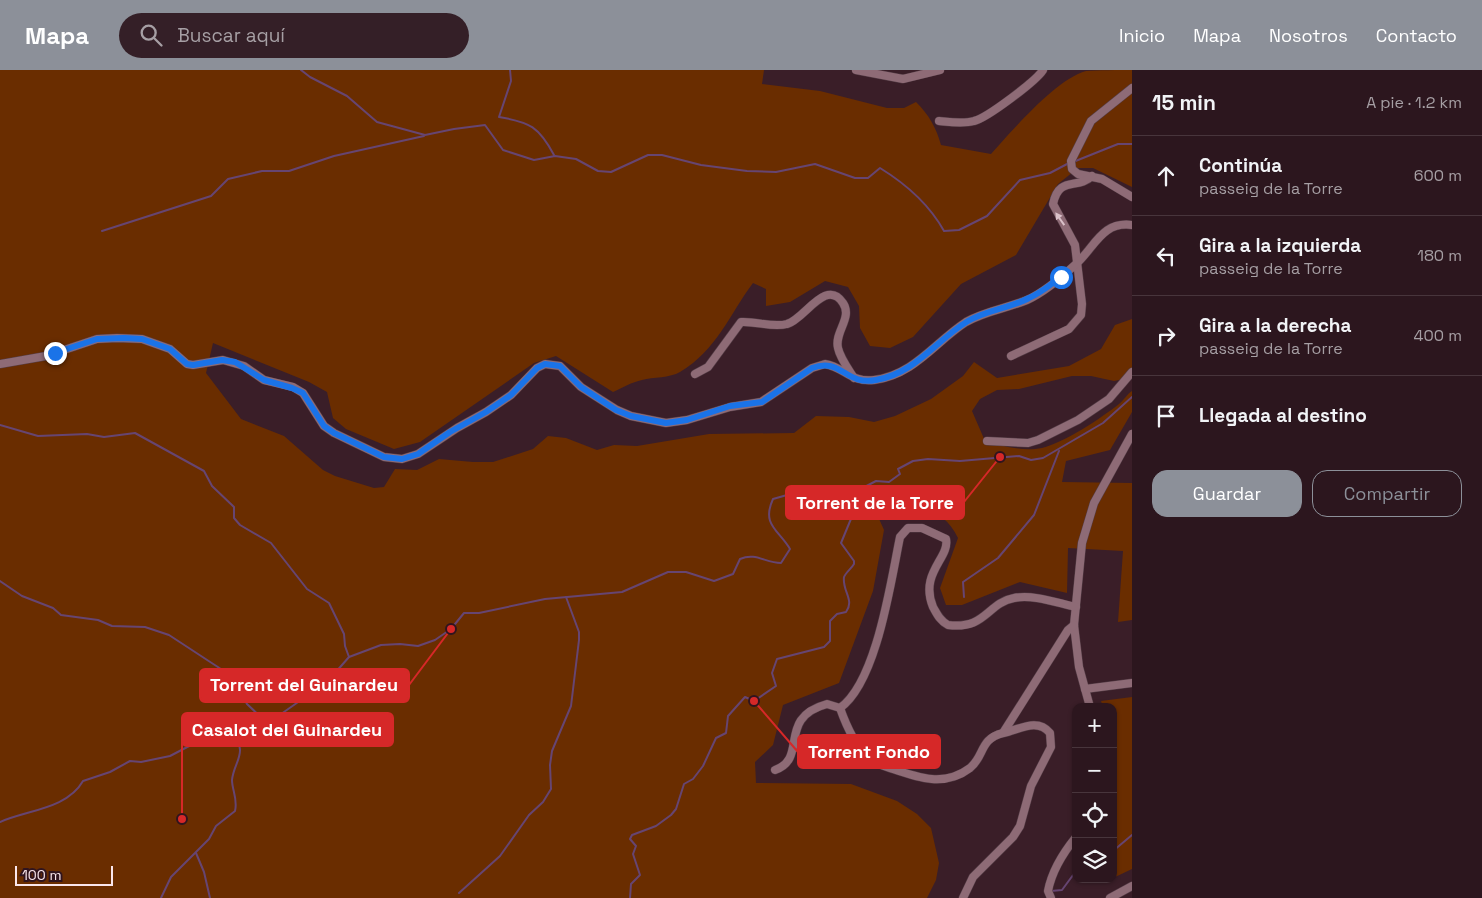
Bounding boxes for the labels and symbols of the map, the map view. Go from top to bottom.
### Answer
one-way arrow [1055,212,1065,226]
route start [1050,266,1073,289]
route end [44,342,67,365]
callout: Torrent de la Torre [786,486,964,519]
text: Torrent de la Torre [796,491,954,514]
callout: Torrent del Guinardeu [200,669,409,702]
text: Torrent del Guinardeu [210,673,398,696]
callout: Casalot del Guinardeu [182,713,393,746]
text: Casalot del Guinardeu [192,718,382,741]
callout: Torrent Fondo [798,735,940,768]
text: Torrent Fondo [808,740,930,763]
scale bar [15,863,112,886]

